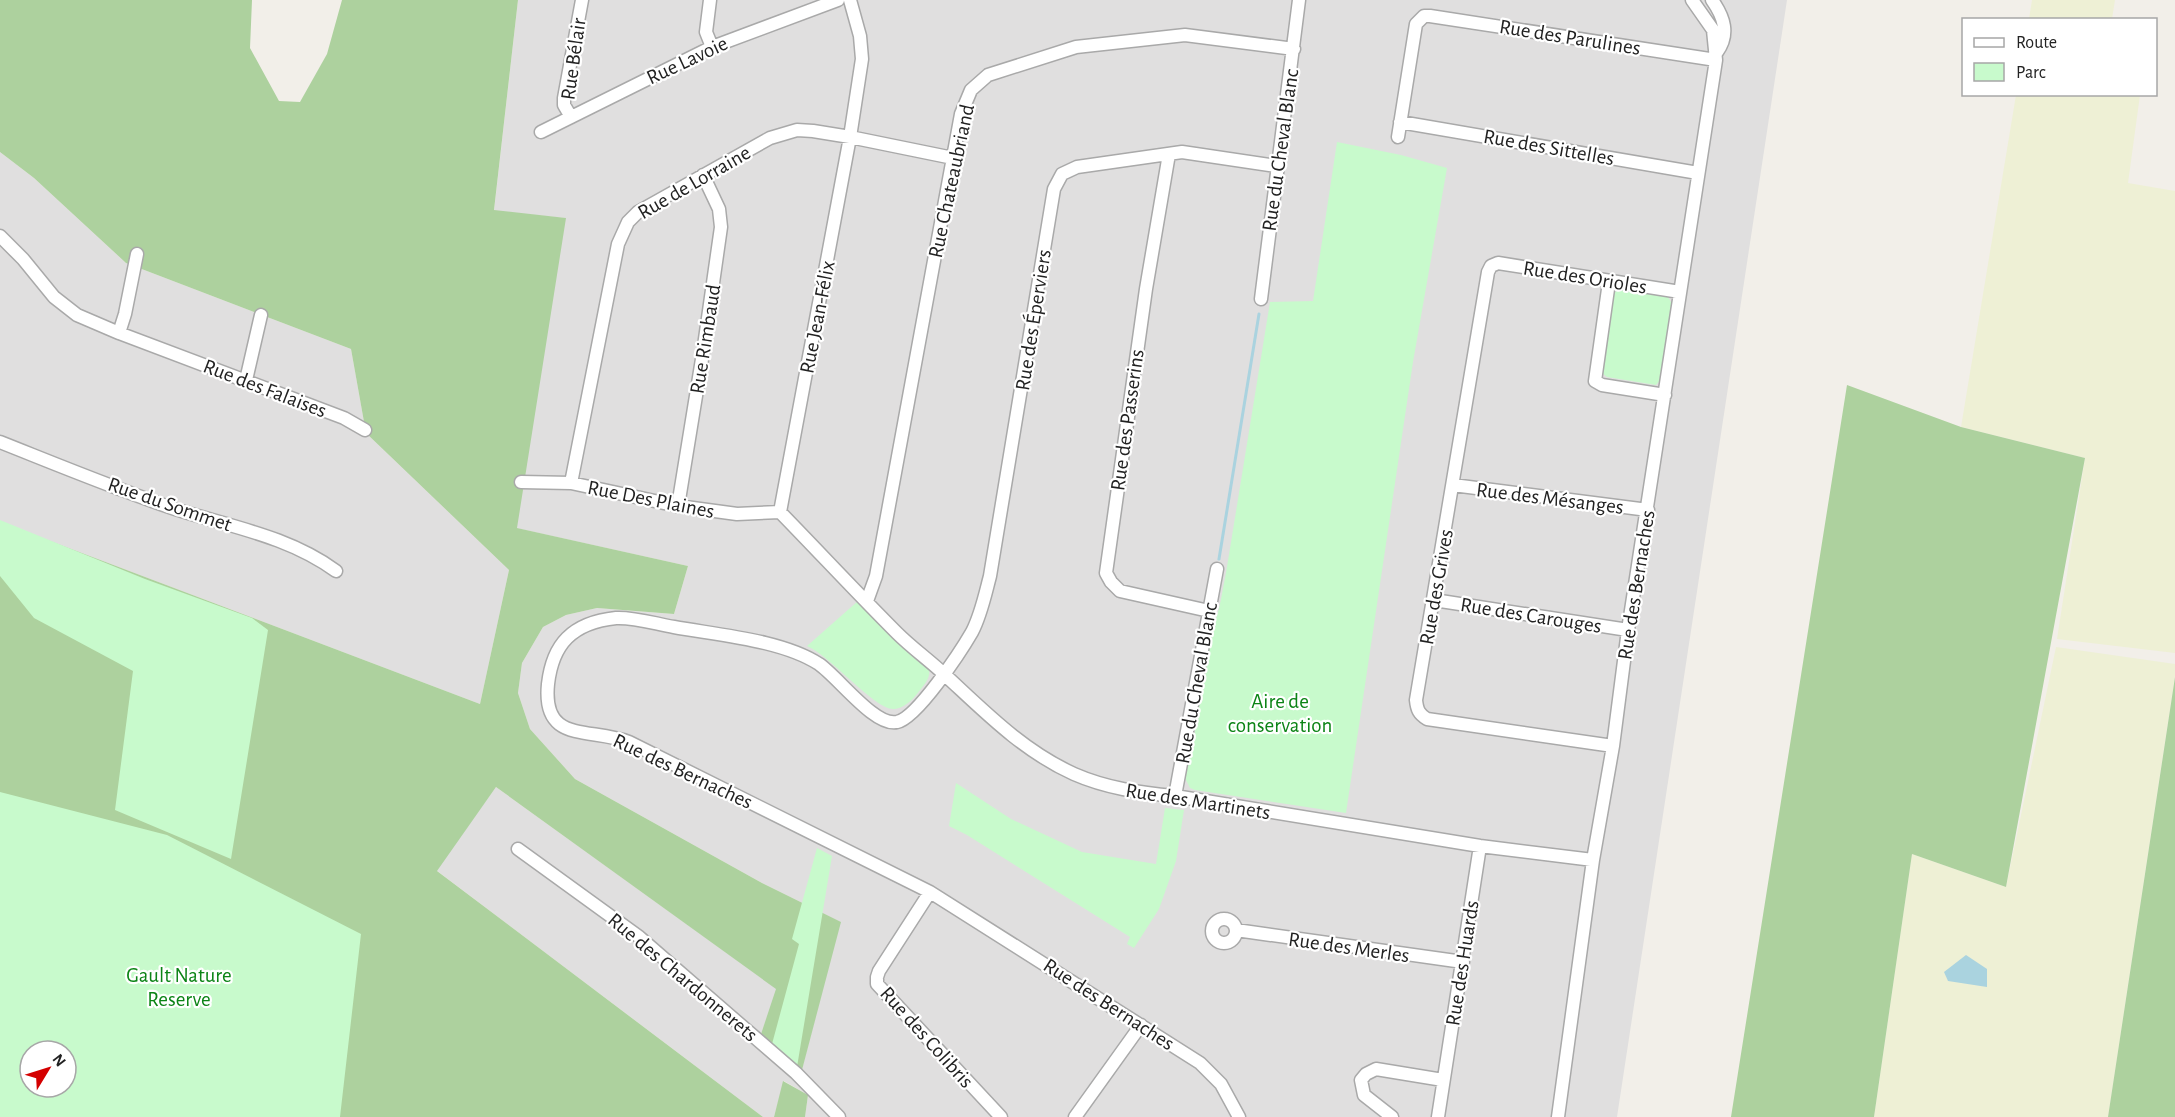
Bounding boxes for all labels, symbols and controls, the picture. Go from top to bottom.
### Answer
street label: Rue des Parulines [1498,16,1642,59]
street label: Rue Bélair [557,17,590,101]
legend [1962,18,2157,96]
street label: Rue Lavoie [643,33,731,88]
text: Route [2016,34,2057,52]
text: Parc [2016,64,2046,82]
street label: Rue du Cheval Blanc [1259,68,1302,232]
street label: Rue Chateaubriand [925,102,978,260]
street label: Rue des Sittelles [1482,126,1616,169]
street label: Rue de Lorraine [634,142,754,223]
street label: Rue des Éperviers [1010,248,1055,392]
street label: Rue des Orioles [1522,257,1648,298]
street label: Rue Jean-Félix [796,259,839,375]
street label: Rue Rimbaud [686,283,725,395]
street label: Rue des Passerins [1107,348,1148,492]
street label: Rue des Falaises [200,355,329,422]
street label: Rue du Sommet [105,473,235,536]
street label: Rue Des Plaines [586,477,716,522]
street label: Rue des Mésanges [1475,479,1625,518]
street label: Rue des Bernaches [1614,509,1659,661]
street label: Rue des Grives [1416,528,1457,646]
street label: Rue des Carouges [1459,594,1603,637]
street label: Rue du Cheval Blanc [1172,601,1221,765]
park label: Aire de conservation [1228,691,1332,736]
street label: Rue des Bernaches [610,730,756,813]
street label: Rue des Martinets [1124,780,1272,823]
street label: Rue des Huards [1442,899,1483,1027]
street label: Rue des Chardonnerets [604,909,761,1046]
street label: Rue des Merles [1287,929,1411,966]
street label: Rue des Bernaches [1040,954,1178,1054]
park label: Gault Nature Reserve [126,965,232,1010]
street label: Rue des Colibris [876,983,977,1092]
north arrow [18,1039,78,1099]
text: N [49,1051,69,1070]

